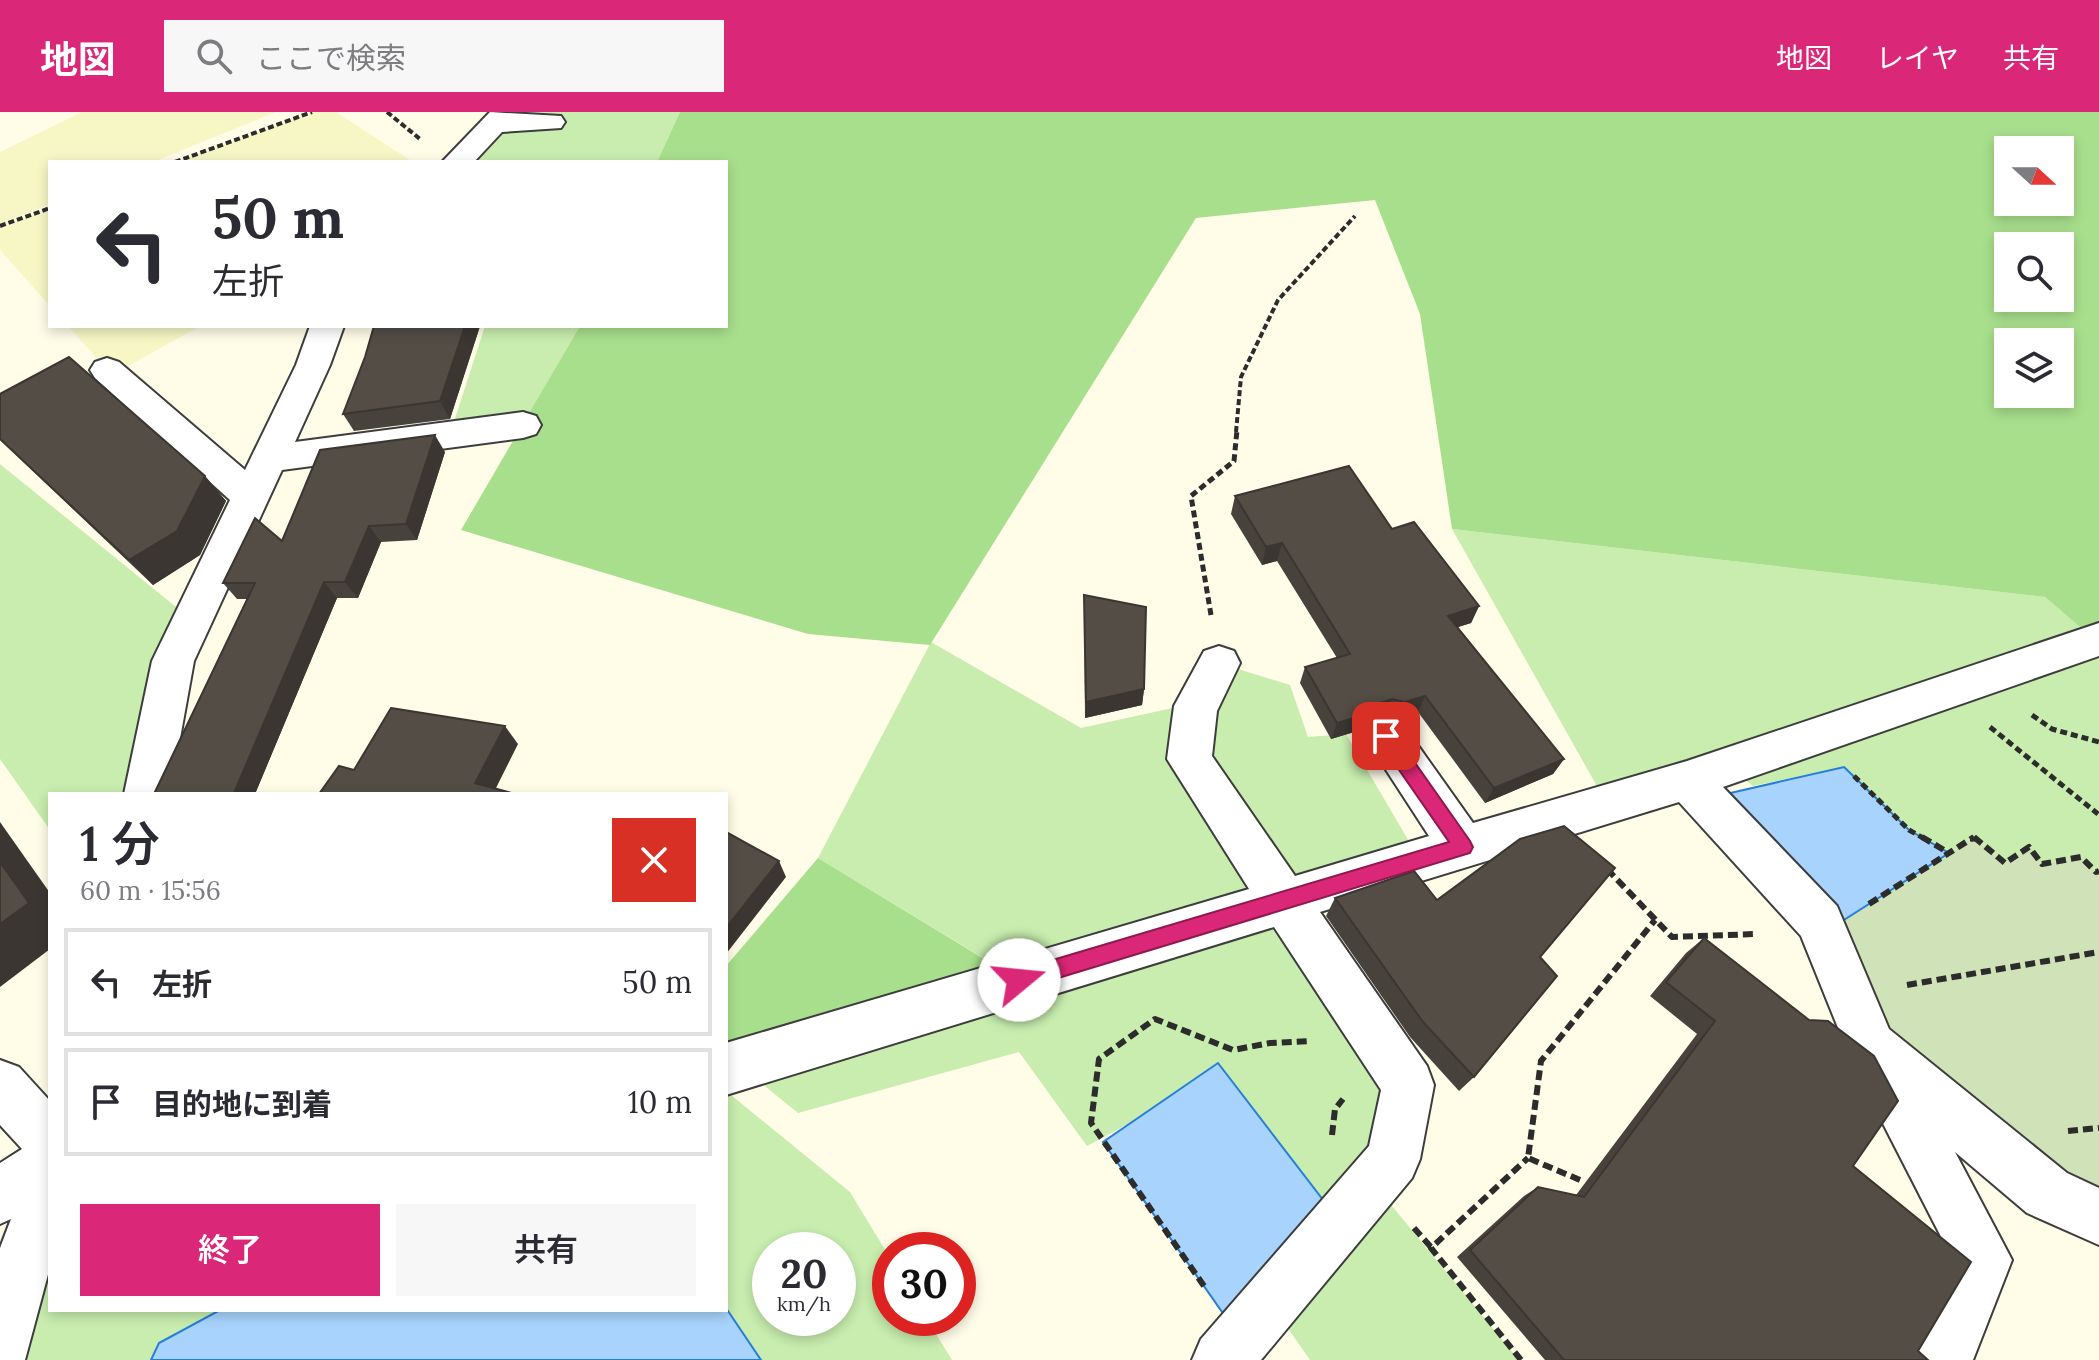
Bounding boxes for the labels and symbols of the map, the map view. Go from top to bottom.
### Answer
north arrow [1994,136,2074,216]
pin [1352,702,1420,770]
position arrow [977,938,1061,1022]
speed limit sign: 30 [872,1232,976,1336]

